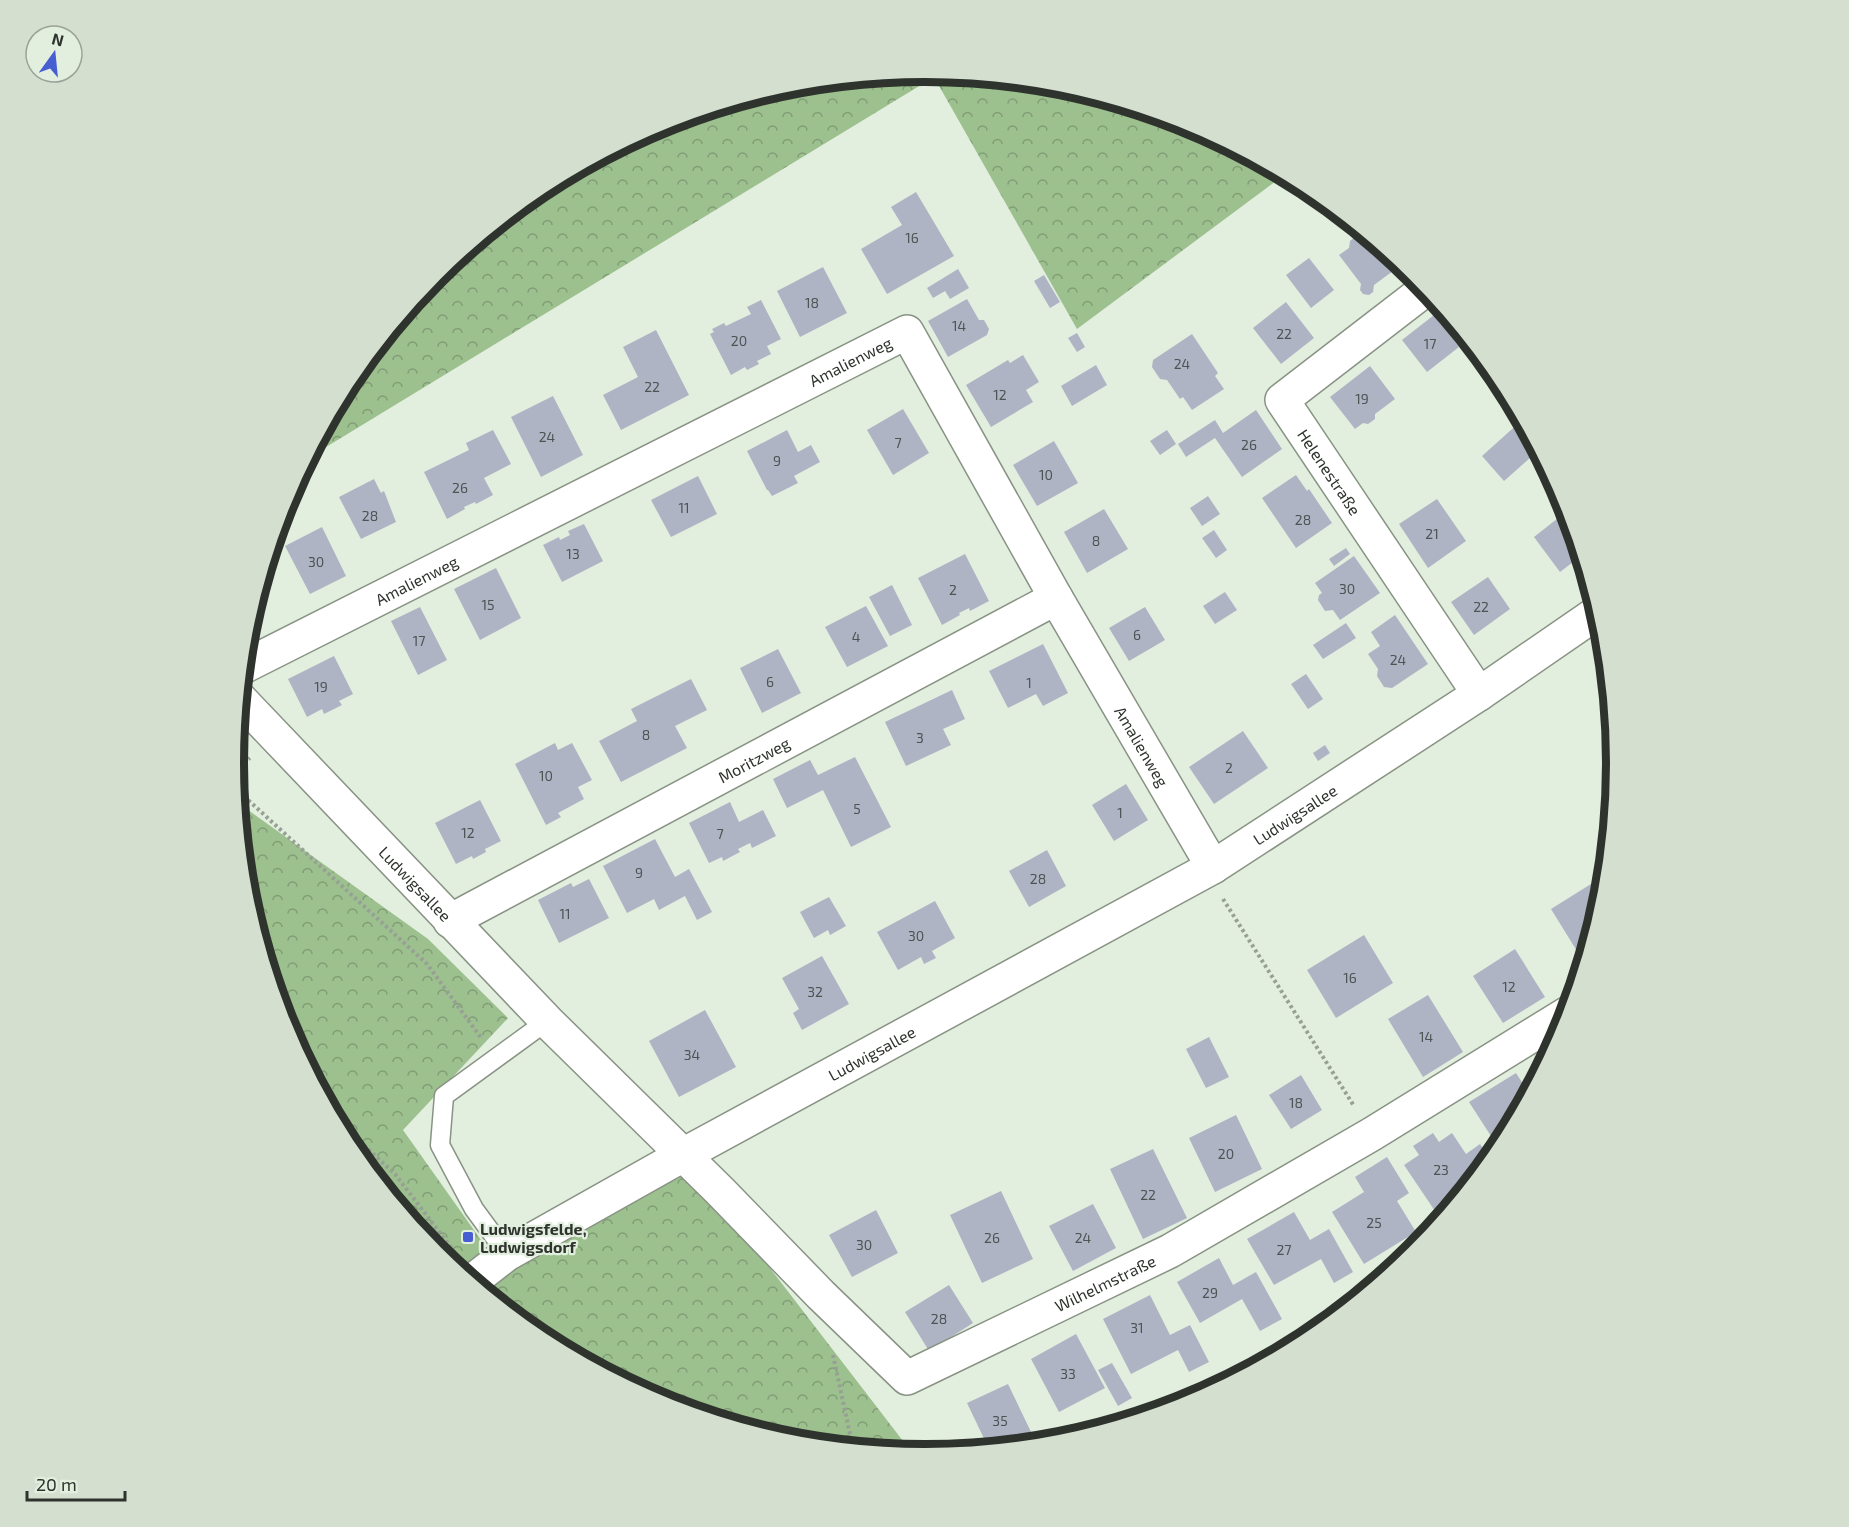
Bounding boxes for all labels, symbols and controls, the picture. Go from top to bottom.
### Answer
north arrow [24,24,84,84]
text: N [50,28,66,50]
house number: 16 [905,229,919,246]
house number: 18 [805,294,819,311]
house number: 14 [952,317,966,334]
house number: 22 [1276,325,1292,342]
house number: 20 [731,332,747,349]
street label: Amalienweg [806,332,895,389]
house number: 17 [1424,335,1436,352]
house number: 24 [1174,355,1190,372]
house number: 22 [644,378,660,395]
house number: 12 [993,386,1007,403]
house number: 19 [1355,390,1369,407]
street label: Helenestraße [1294,425,1366,518]
house number: 24 [539,428,555,445]
house number: 7 [894,434,902,451]
house number: 26 [1241,436,1257,453]
house number: 9 [773,452,781,469]
house number: 10 [1039,466,1053,483]
house number: 26 [452,479,468,496]
house number: 11 [678,499,690,516]
house number: 28 [362,507,378,524]
house number: 28 [1295,511,1311,528]
house number: 21 [1425,525,1439,542]
house number: 8 [1092,532,1100,549]
house number: 13 [566,545,580,562]
street label: Amalienweg [372,551,461,608]
house number: 30 [308,553,324,570]
house number: 30 [1339,580,1355,597]
house number: 2 [949,581,957,598]
house number: 15 [481,596,495,613]
house number: 22 [1473,598,1489,615]
house number: 6 [1133,626,1141,643]
house number: 4 [852,628,860,645]
house number: 17 [413,632,425,649]
house number: 24 [1390,651,1406,668]
house number: 6 [766,673,774,690]
house number: 1 [1026,674,1032,691]
house number: 19 [314,678,328,695]
street label: Amalienweg [1111,702,1173,790]
house number: 8 [642,726,650,743]
house number: 3 [916,729,924,746]
street label: Moritzweg [714,732,793,786]
house number: 2 [1225,759,1233,776]
house number: 10 [539,767,553,784]
street label: Ludwigsallee [1249,780,1340,848]
house number: 5 [853,800,861,817]
house number: 1 [1117,804,1123,821]
house number: 12 [461,824,475,841]
house number: 7 [716,825,724,842]
street label: Ludwigsallee [376,842,456,925]
house number: 9 [635,864,643,881]
house number: 28 [1030,870,1046,887]
house number: 11 [559,905,571,922]
house number: 30 [908,927,924,944]
house number: 16 [1343,969,1357,986]
house number: 12 [1502,978,1516,995]
house number: 32 [807,983,823,1000]
street label: Ludwigsallee [825,1021,918,1084]
house number: 14 [1419,1028,1433,1045]
house number: 34 [684,1046,700,1063]
house number: 18 [1289,1094,1303,1111]
house number: 20 [1218,1145,1234,1162]
house number: 23 [1433,1161,1449,1178]
house number: 22 [1140,1186,1156,1203]
house number: 25 [1366,1214,1382,1231]
place label: Ludwigsfelde, Ludwigsdorf [480,1219,587,1256]
house number: 26 [984,1229,1000,1246]
house number: 24 [1075,1229,1091,1246]
marker: Ludwigsfelde, Ludwigsdorf [461,1230,475,1244]
house number: 30 [856,1236,872,1253]
house number: 27 [1276,1241,1292,1258]
street label: Wilhelmstraße [1051,1250,1158,1315]
house number: 29 [1202,1284,1218,1301]
house number: 28 [931,1310,947,1327]
house number: 31 [1130,1319,1144,1336]
house number: 33 [1060,1365,1076,1382]
house number: 35 [992,1412,1008,1429]
scale bar [27,1464,124,1502]
text: 20 m [36,1473,77,1495]

